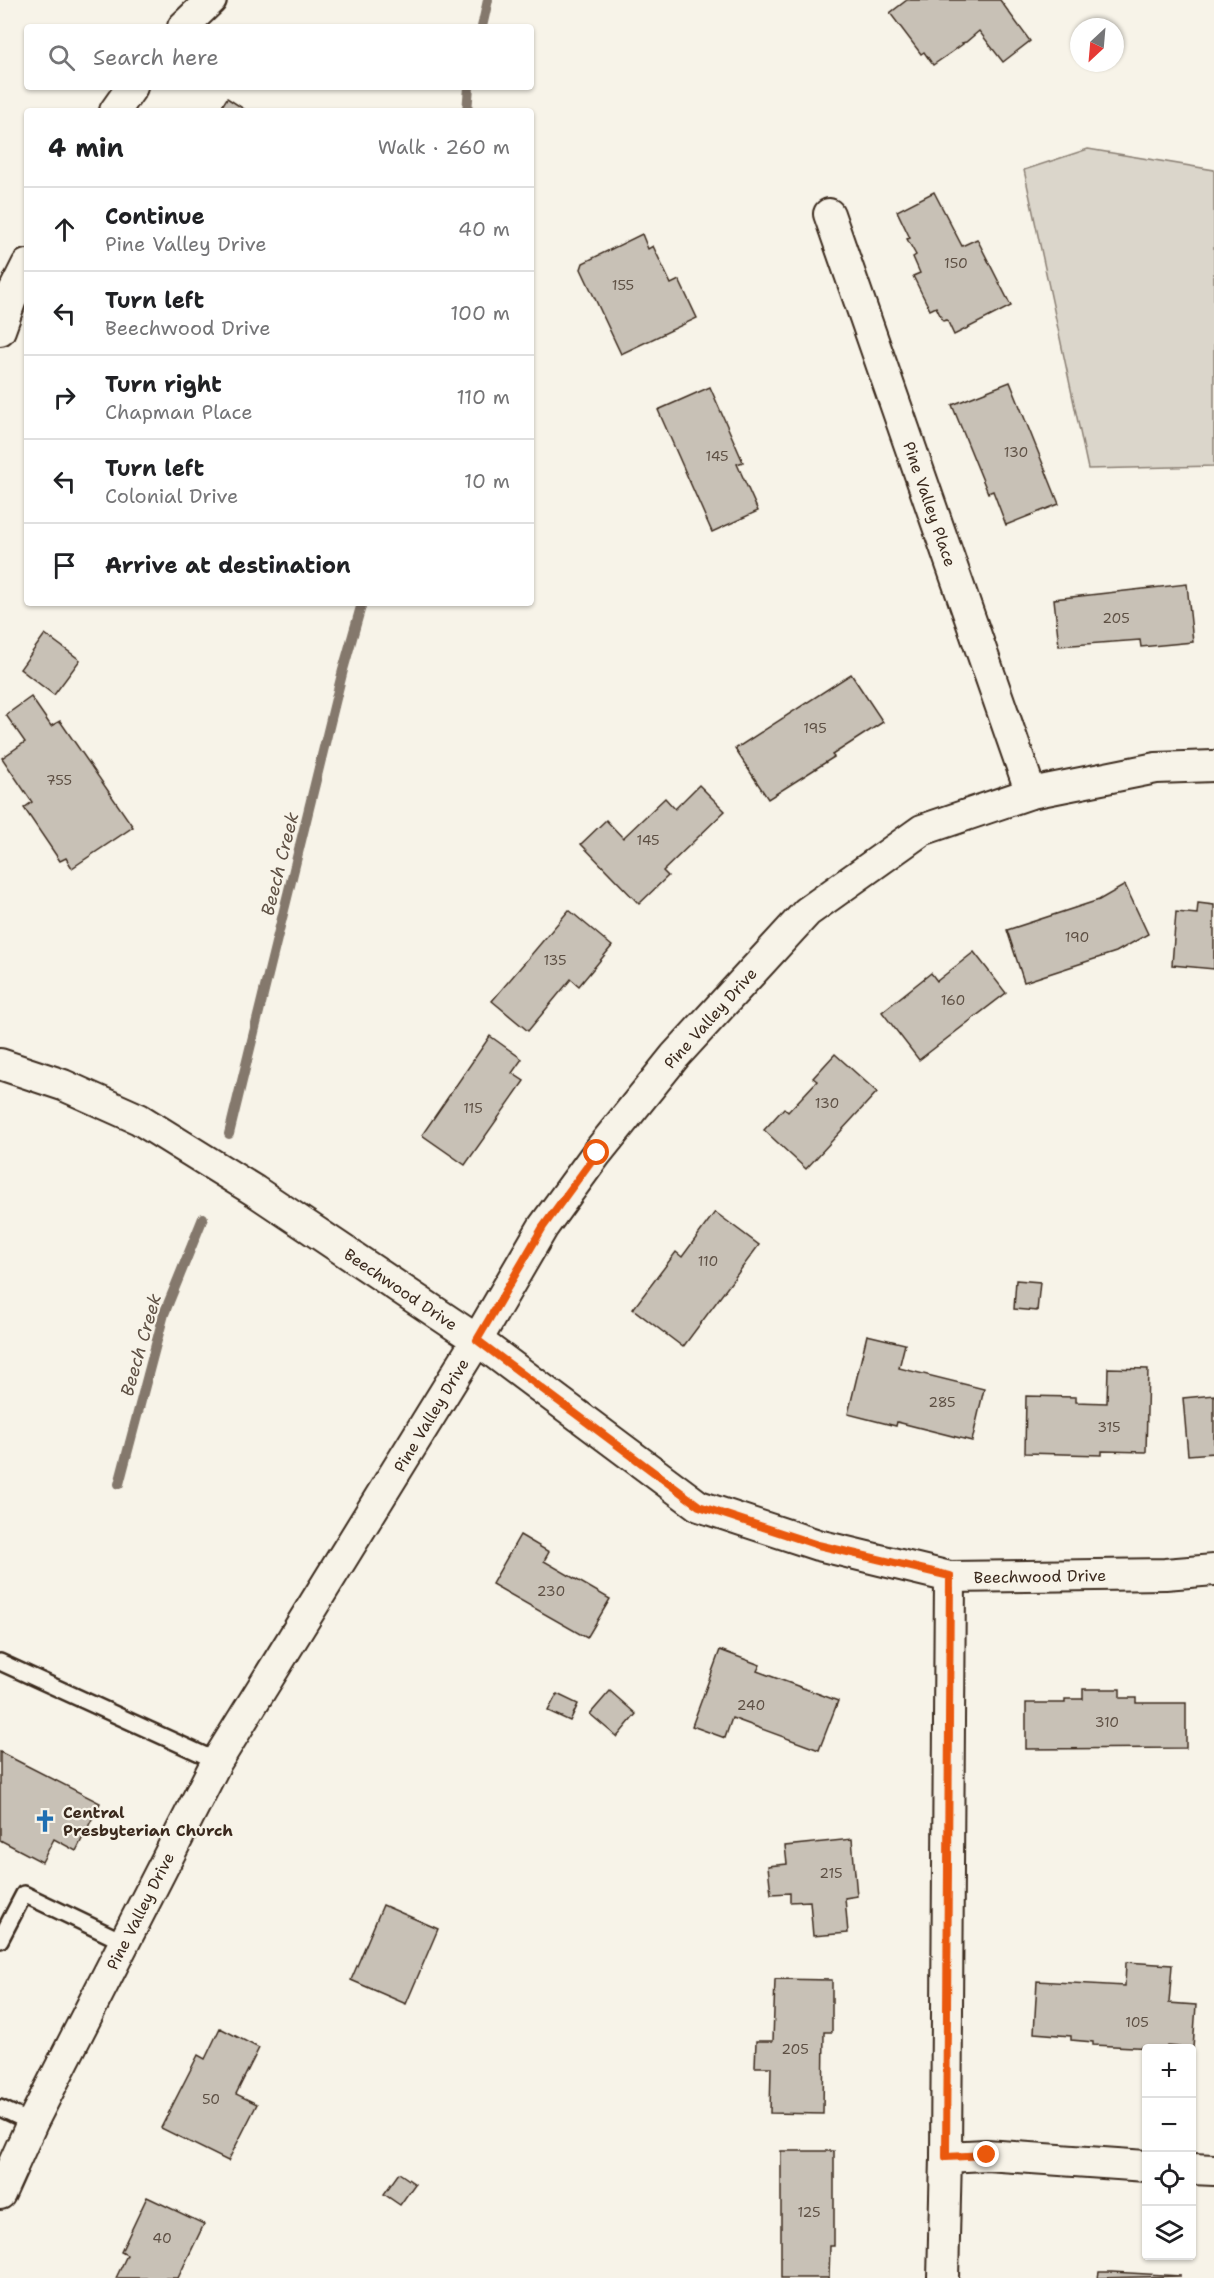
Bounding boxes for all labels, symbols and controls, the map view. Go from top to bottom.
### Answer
north arrow [1070,18,1124,72]
search box [24,24,534,90]
icon: search [45,41,78,74]
text: Search here [93,43,219,72]
text: 4 min [48,130,124,165]
text: Walk · 260 m [378,134,510,160]
text: Continue [105,202,205,231]
icon: ahead [48,213,81,246]
text: 40 m [458,216,510,242]
text: Pine Valley Drive [105,231,267,257]
house number: 150 [944,254,968,272]
house number: 155 [612,276,634,294]
text: Turn left [105,286,204,315]
icon: left [48,297,81,330]
text: 100 m [450,300,510,326]
text: Beechwood Drive [105,315,271,341]
text: Turn right [105,370,222,399]
icon: right [48,381,81,414]
text: 110 m [456,384,510,410]
text: Chapman Place [105,399,253,425]
street label: Pine Valley Place [898,439,961,569]
house number: 130 [1004,443,1028,461]
house number: 145 [705,447,729,465]
text: Turn left [105,454,204,483]
icon: left [48,465,81,498]
text: 10 m [464,468,510,494]
text: Colonial Drive [105,483,238,509]
icon: arrive [48,549,81,582]
text: Arrive at destination [105,551,351,580]
house number: 205 [1102,609,1130,627]
house number: 195 [803,719,827,737]
house number: 755 [46,771,72,789]
water label: Beech Creek [256,809,305,918]
house number: 145 [636,831,660,849]
house number: 190 [1065,928,1089,946]
house number: 135 [543,951,567,969]
street label: Pine Valley Drive [659,963,761,1073]
house number: 160 [941,991,965,1009]
house number: 130 [815,1094,839,1112]
house number: 115 [463,1099,483,1117]
route start [583,1139,609,1165]
street label: Beechwood Drive [340,1244,462,1335]
house number: 110 [698,1252,718,1270]
water label: Beech Creek [115,1290,167,1399]
street label: Pine Valley Drive [389,1354,474,1476]
house number: 285 [928,1393,956,1411]
house number: 315 [1097,1418,1121,1436]
street label: Beechwood Drive [974,1565,1106,1588]
house number: 230 [537,1582,565,1600]
house number: 240 [737,1696,765,1714]
house number: 310 [1095,1713,1119,1731]
place label: Central Presbyterian Church [63,1802,233,1841]
church icon: Central Presbyterian Church [32,1808,58,1834]
street label: Pine Valley Drive [102,1849,179,1974]
house number: 215 [819,1864,843,1882]
house number: 105 [1125,2013,1149,2031]
house number: 205 [781,2040,809,2058]
map controls [1142,2044,1196,2260]
button: + [1142,2044,1196,2098]
house number: 50 [202,2090,220,2108]
button: − [1142,2098,1196,2152]
route end [973,2141,999,2167]
button: locate [1142,2152,1196,2206]
house number: 125 [797,2203,821,2221]
button: layers [1142,2206,1196,2260]
house number: 40 [152,2229,172,2247]

